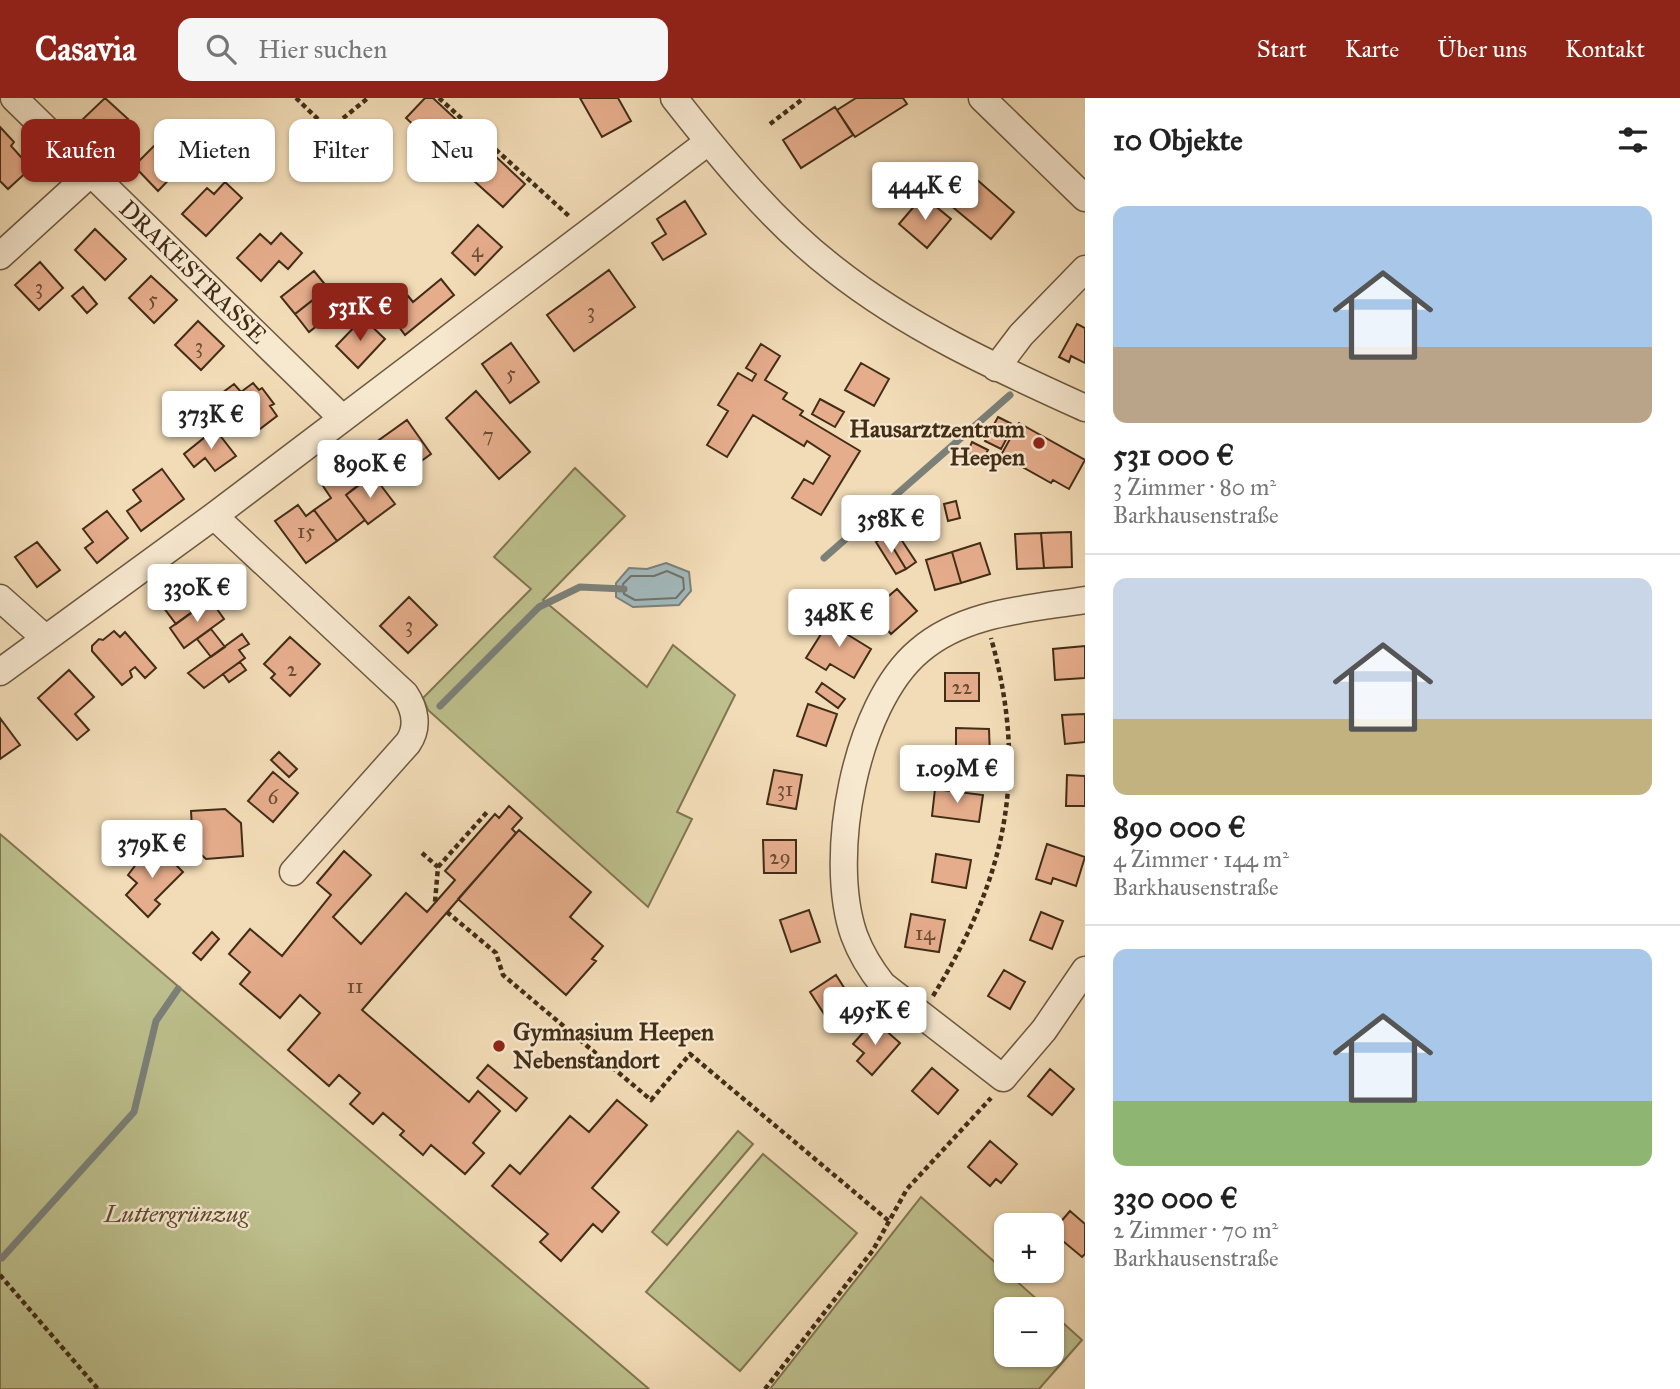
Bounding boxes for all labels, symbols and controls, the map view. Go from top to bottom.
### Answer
search box [178,18,668,81]
text: Casavia [35,29,136,69]
icon: search [202,30,240,68]
text: Hier suchen [258,33,387,65]
text: Start [1257,34,1307,64]
text: Karte [1345,34,1399,64]
text: Über uns [1437,34,1527,64]
text: Kontakt [1565,34,1645,64]
chip: Kaufen [21,119,140,182]
chip: Mieten [154,119,275,182]
chip: Filter [289,119,393,182]
chip: Neu [407,119,497,182]
icon: filters [1614,121,1652,159]
text: 10 Objekte [1113,122,1243,158]
pin: 444K € [868,162,982,222]
text: 444K € [888,171,962,199]
street label: DRAKESTRASSE [113,194,273,350]
house number: 4 [471,237,484,263]
icon: home [1320,252,1446,378]
house number: 3 [35,274,43,300]
pin: 531K € [303,284,417,343]
house number: 5 [148,286,158,312]
text: 531K € [328,292,392,320]
house number: 3 [587,298,595,324]
house number: 3 [195,333,203,359]
house number: 5 [506,360,516,386]
pin: 373K € [154,392,268,451]
text: 373K € [178,400,244,428]
place label: Hausarztzentrum Heepen [849,414,1026,472]
house number: 7 [482,422,494,448]
marker: Hausarztzentrum Heepen [1031,435,1047,451]
text: 531 000 € [1113,437,1234,473]
pin: 890K € [313,440,427,500]
text: 890K € [333,449,407,477]
text: 3 Zimmer · 80 m² [1113,473,1276,501]
pin: 358K € [834,496,948,555]
text: Barkhausenstraße [1113,501,1279,529]
text: 358K € [857,504,925,532]
house number: 15 [297,518,315,544]
pin: 330K € [140,564,254,624]
text: 330K € [163,573,231,601]
pin: 348K € [782,589,896,649]
text: 348K € [804,598,874,626]
house number: 3 [405,612,413,638]
icon: home [1320,624,1446,750]
house number: 2 [287,656,298,682]
house number: 22 [952,674,973,700]
pin: 1.09M € [892,746,1022,805]
text: 1.09M € [916,754,998,782]
house number: 31 [777,776,793,802]
house number: 6 [268,784,280,810]
text: 890 000 € [1113,809,1246,845]
pin: 379K € [95,820,209,880]
text: 379K € [117,829,187,857]
house number: 29 [769,844,791,870]
text: 4 Zimmer · 144 m² [1113,845,1289,873]
text: Barkhausenstraße [1113,873,1279,901]
house number: 14 [915,920,936,946]
house number: 11 [347,973,363,999]
pin: 495K € [818,988,932,1047]
icon: home [1320,995,1446,1121]
text: 495K € [839,996,911,1024]
place label: Gymnasium Heepen Nebenstandort [513,1017,714,1075]
marker: Gymnasium Heepen Nebenstandort [491,1038,507,1054]
text: 330 000 € [1113,1180,1238,1216]
park label: Luttergrünzug [103,1199,250,1229]
map controls [994,1213,1064,1367]
button: + [994,1213,1064,1283]
text: 2 Zimmer · 70 m² [1113,1216,1278,1244]
text: Barkhausenstraße [1113,1244,1279,1272]
button: − [994,1297,1064,1367]

